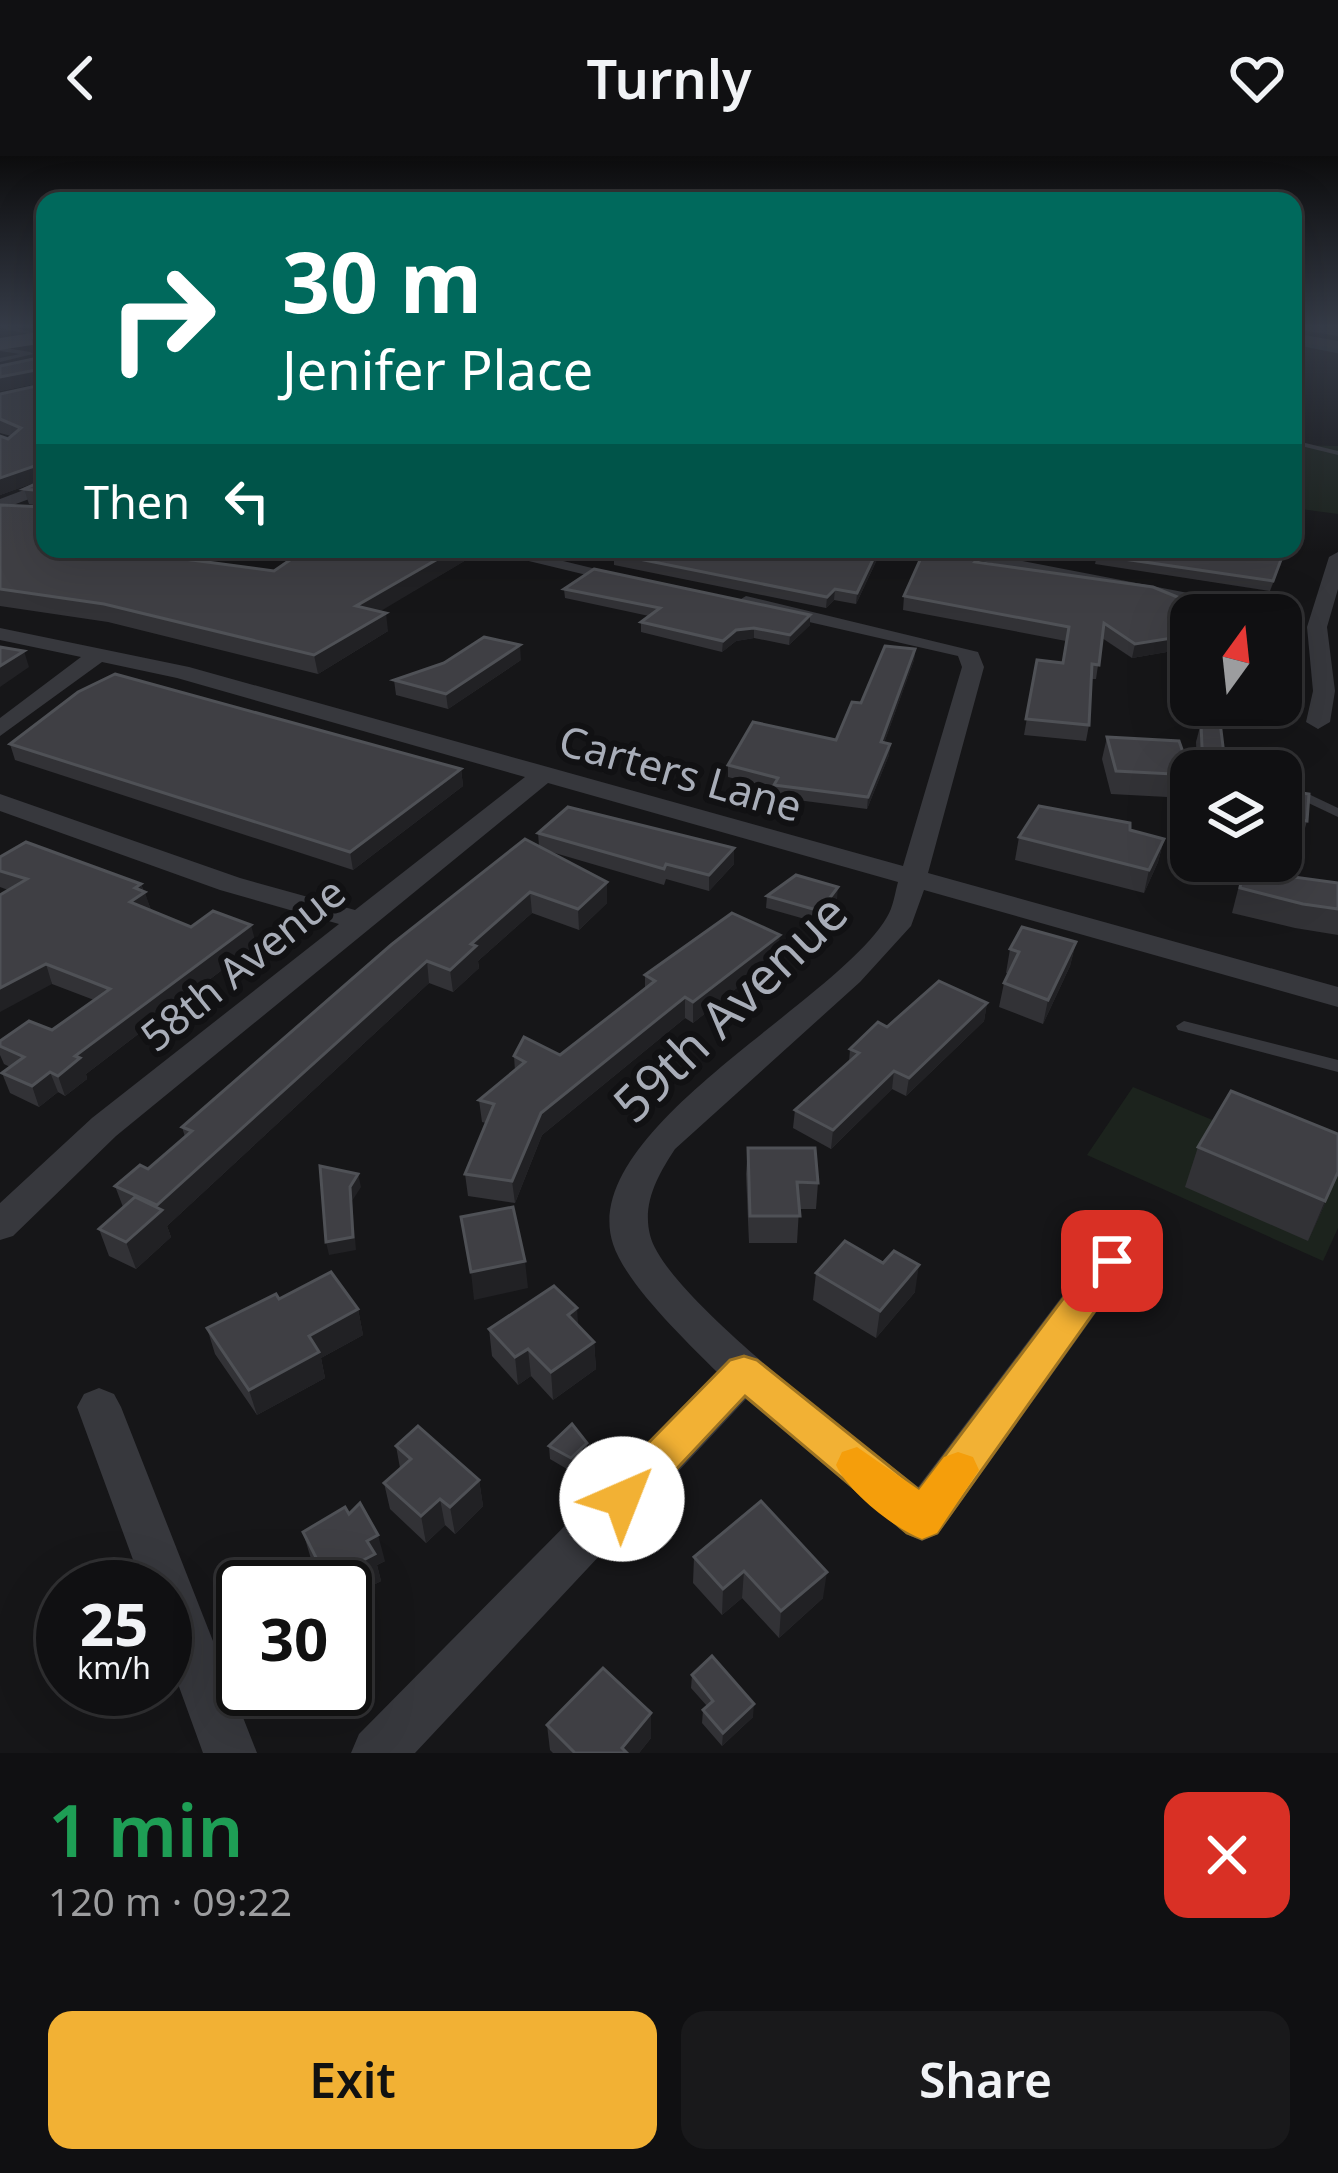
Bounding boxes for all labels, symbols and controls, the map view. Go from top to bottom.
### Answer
text: Turnly [586,41,752,115]
icon: back [48,45,114,111]
icon: heart [1224,45,1290,111]
text: 30 m [282,223,482,338]
icon: right [84,240,240,396]
text: Jenifer Place [282,332,593,406]
icon: left [214,468,280,534]
text: Then [84,471,190,532]
north arrow [1170,594,1302,726]
map controls [1170,594,1302,882]
street label: Carters Lane [553,710,809,834]
button: layers [1170,750,1302,882]
street label: 58th Avenue [128,863,356,1063]
street label: 59th Avenue [597,877,861,1137]
pin [1061,1210,1163,1312]
icon: arrive [1079,1228,1145,1294]
position arrow [559,1436,685,1562]
speed limit sign: 30 [216,1560,372,1716]
text: 25 [80,1582,148,1664]
text: km/h [77,1647,151,1688]
text: 1 min [48,1780,243,1878]
button: close [1164,1792,1290,1918]
text: 120 m · 09:22 [48,1874,292,1927]
button: Exit [48,2011,657,2149]
button: Share [681,2011,1290,2149]

